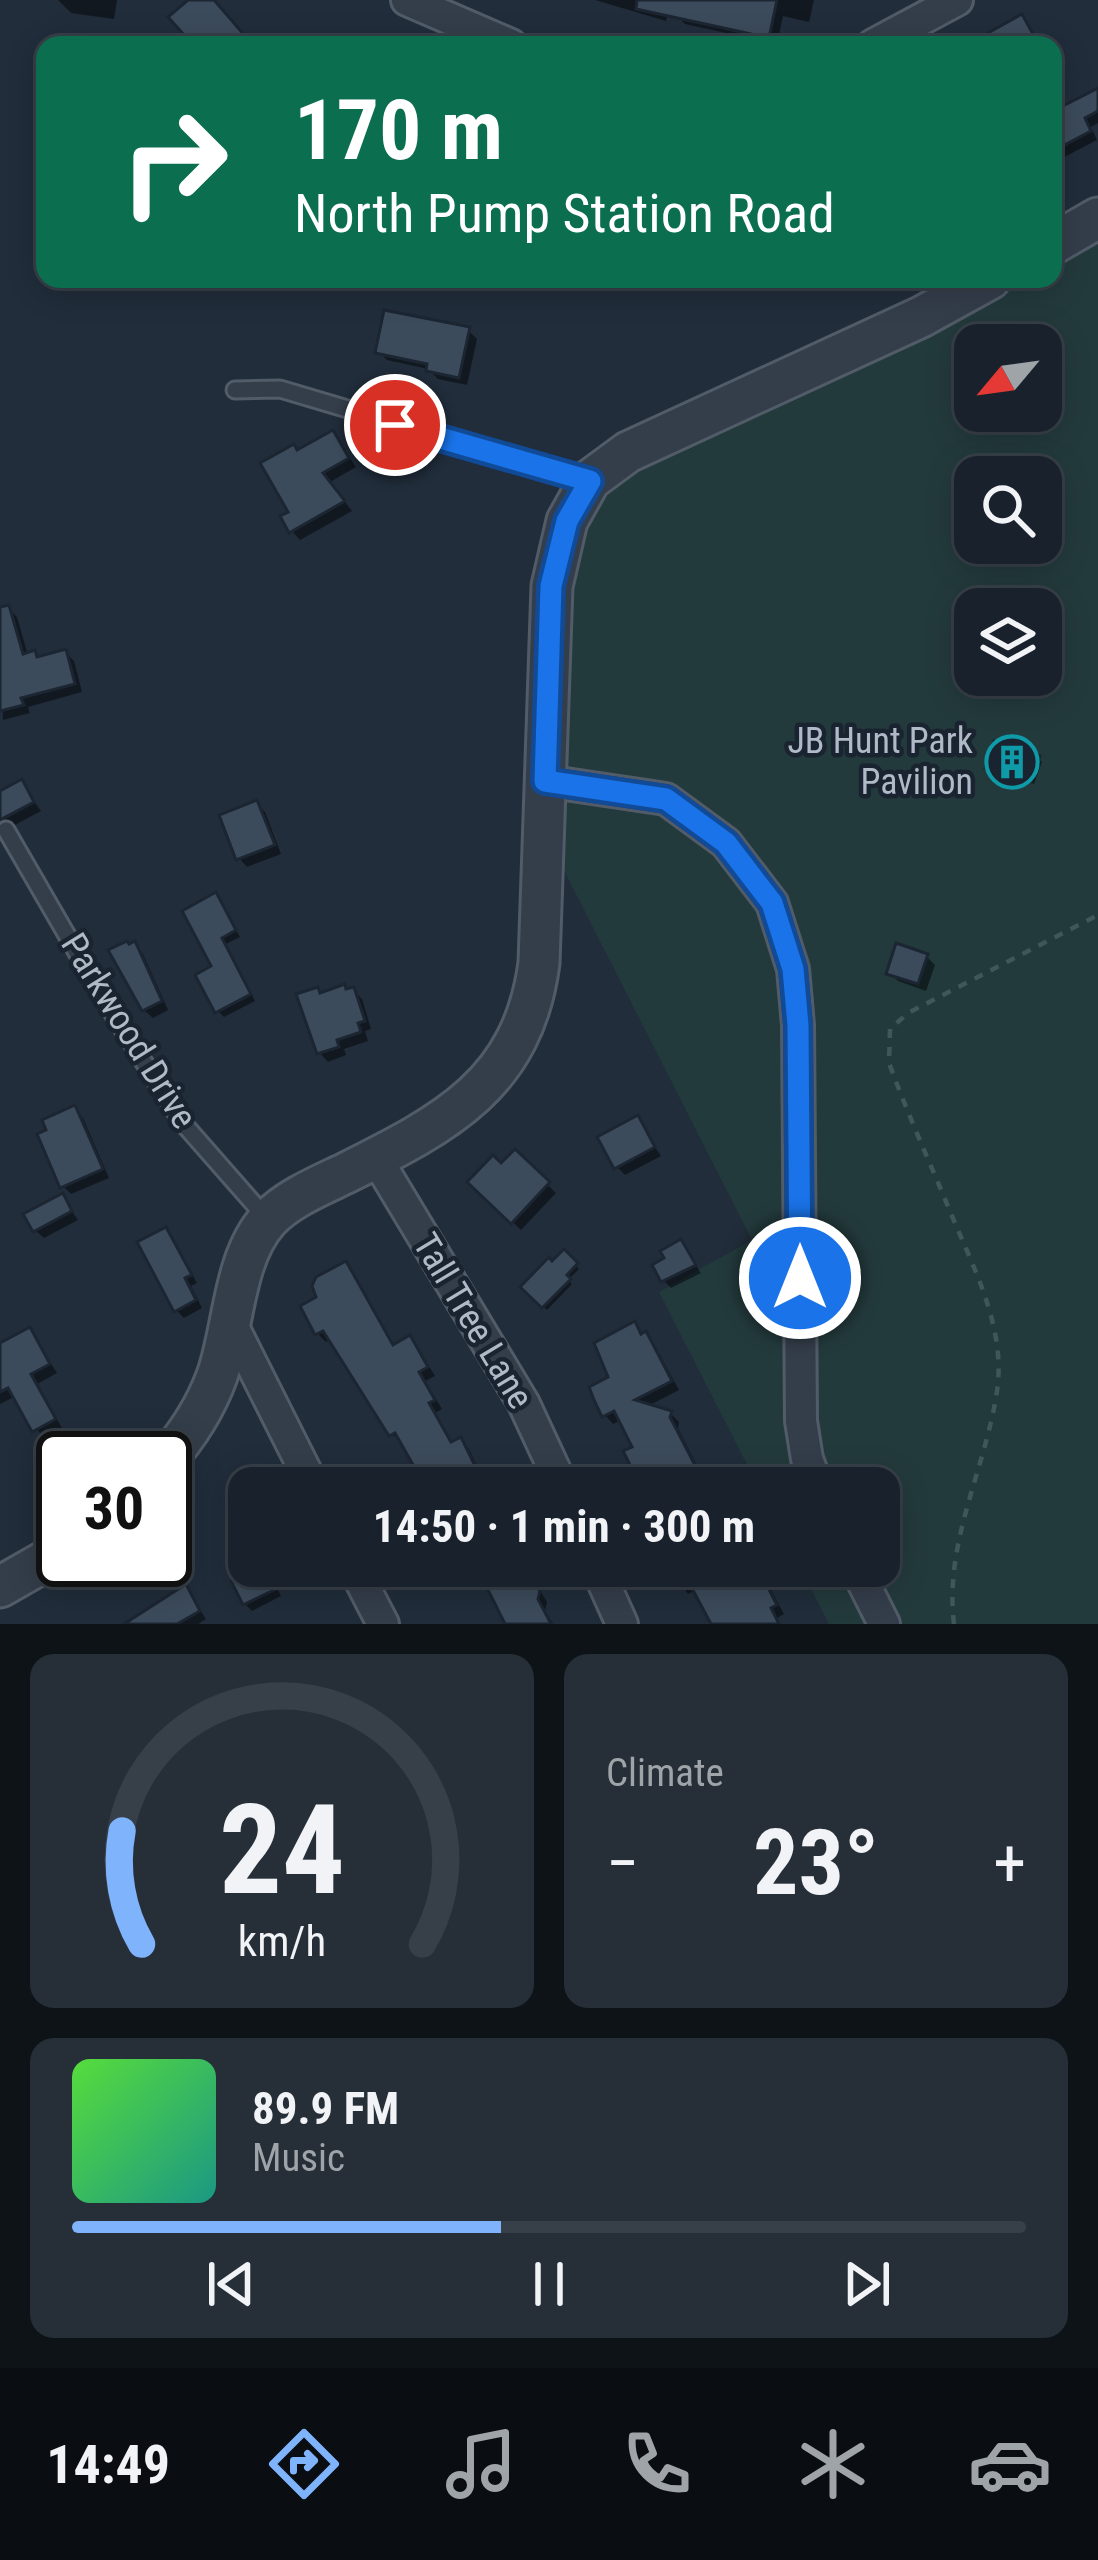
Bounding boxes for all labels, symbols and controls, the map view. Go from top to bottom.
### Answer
text: 170 m [294,81,503,180]
icon: right [96,84,252,240]
text: North Pump Station Road [294,182,835,245]
north arrow [954,324,1062,432]
map controls [954,324,1062,696]
pin [344,374,446,476]
icon: arrive [362,392,428,458]
button: search [954,456,1062,564]
button: layers [954,588,1062,696]
place label: JB Hunt Park Pavilion [787,720,973,803]
building icon: JB Hunt Park Pavilion [984,734,1040,790]
street label: Parkwood Drive [52,926,206,1136]
position arrow [737,1215,863,1341]
street label: Tall Tree Lane [404,1226,542,1416]
speed limit sign: 30 [36,1431,192,1587]
text: 14:50 · 1 min · 300 m [373,1500,755,1553]
text: Climate [606,1750,724,1796]
text: 24 [219,1777,345,1923]
text: 23° [753,1811,879,1916]
text: − [606,1825,639,1902]
text: + [993,1825,1026,1902]
text: km/h [238,1916,326,1966]
text: 89.9 FM [252,2082,399,2135]
text: Music [252,2135,345,2181]
icon: previous [198,2251,264,2317]
icon: pause [516,2251,582,2317]
icon: next [834,2251,900,2317]
icon: directions [262,2422,346,2506]
icon: music [439,2422,523,2506]
icon: phone [615,2422,699,2506]
icon: climate [791,2422,875,2506]
icon: car [968,2422,1052,2506]
text: 14:49 [46,2433,170,2496]

